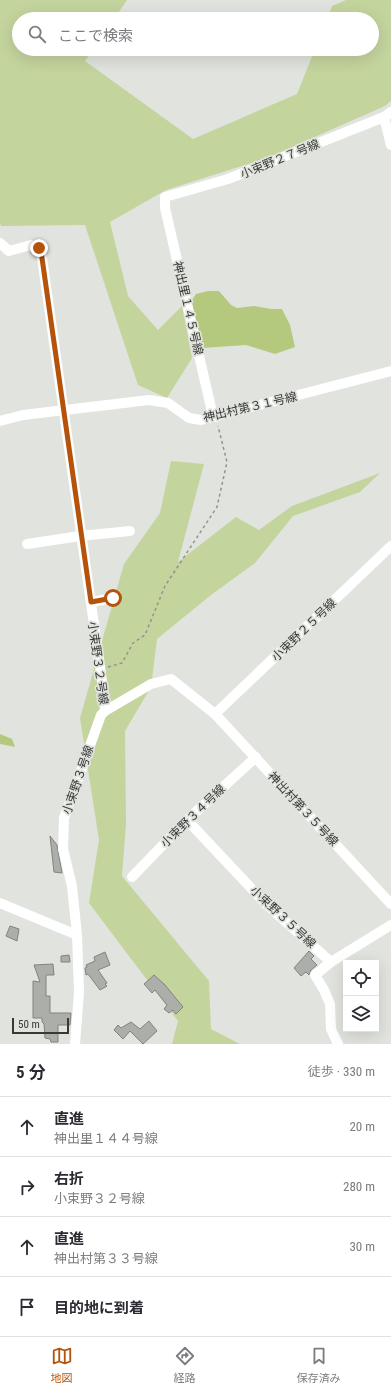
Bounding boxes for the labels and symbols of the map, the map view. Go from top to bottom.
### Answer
street label: 小束野２７号線 [238,137,322,181]
route end [30,239,48,257]
street label: 神出里１４５号線 [170,260,206,356]
street label: 神出村第３１号線 [202,389,298,425]
route start [104,589,122,607]
street label: 小束野２５号線 [269,596,339,664]
street label: 小束野３２号線 [85,620,111,706]
street label: 小束野３号線 [60,744,96,816]
street label: 神出村第３５号線 [265,769,341,849]
street label: 小束野３４号線 [158,782,228,850]
street label: 小束野３５号線 [248,883,318,951]
scale bar [12,1016,69,1035]

